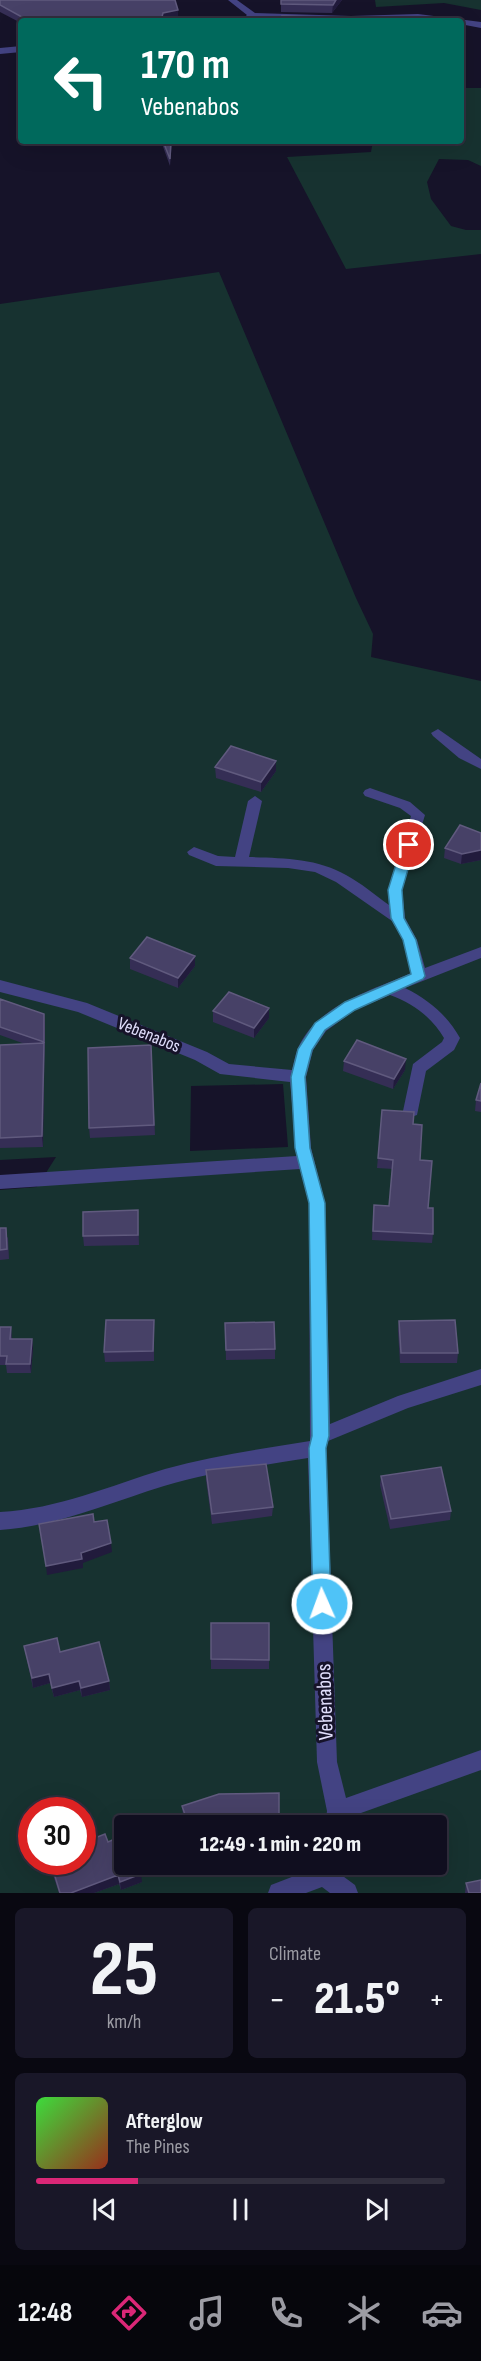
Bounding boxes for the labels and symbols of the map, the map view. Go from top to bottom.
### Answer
pin [383,819,434,870]
street label: Vebenabos [115,1013,183,1057]
position arrow [290,1572,354,1636]
street label: Vebenabos [311,1663,339,1741]
speed limit sign: 30 [18,1797,96,1875]

